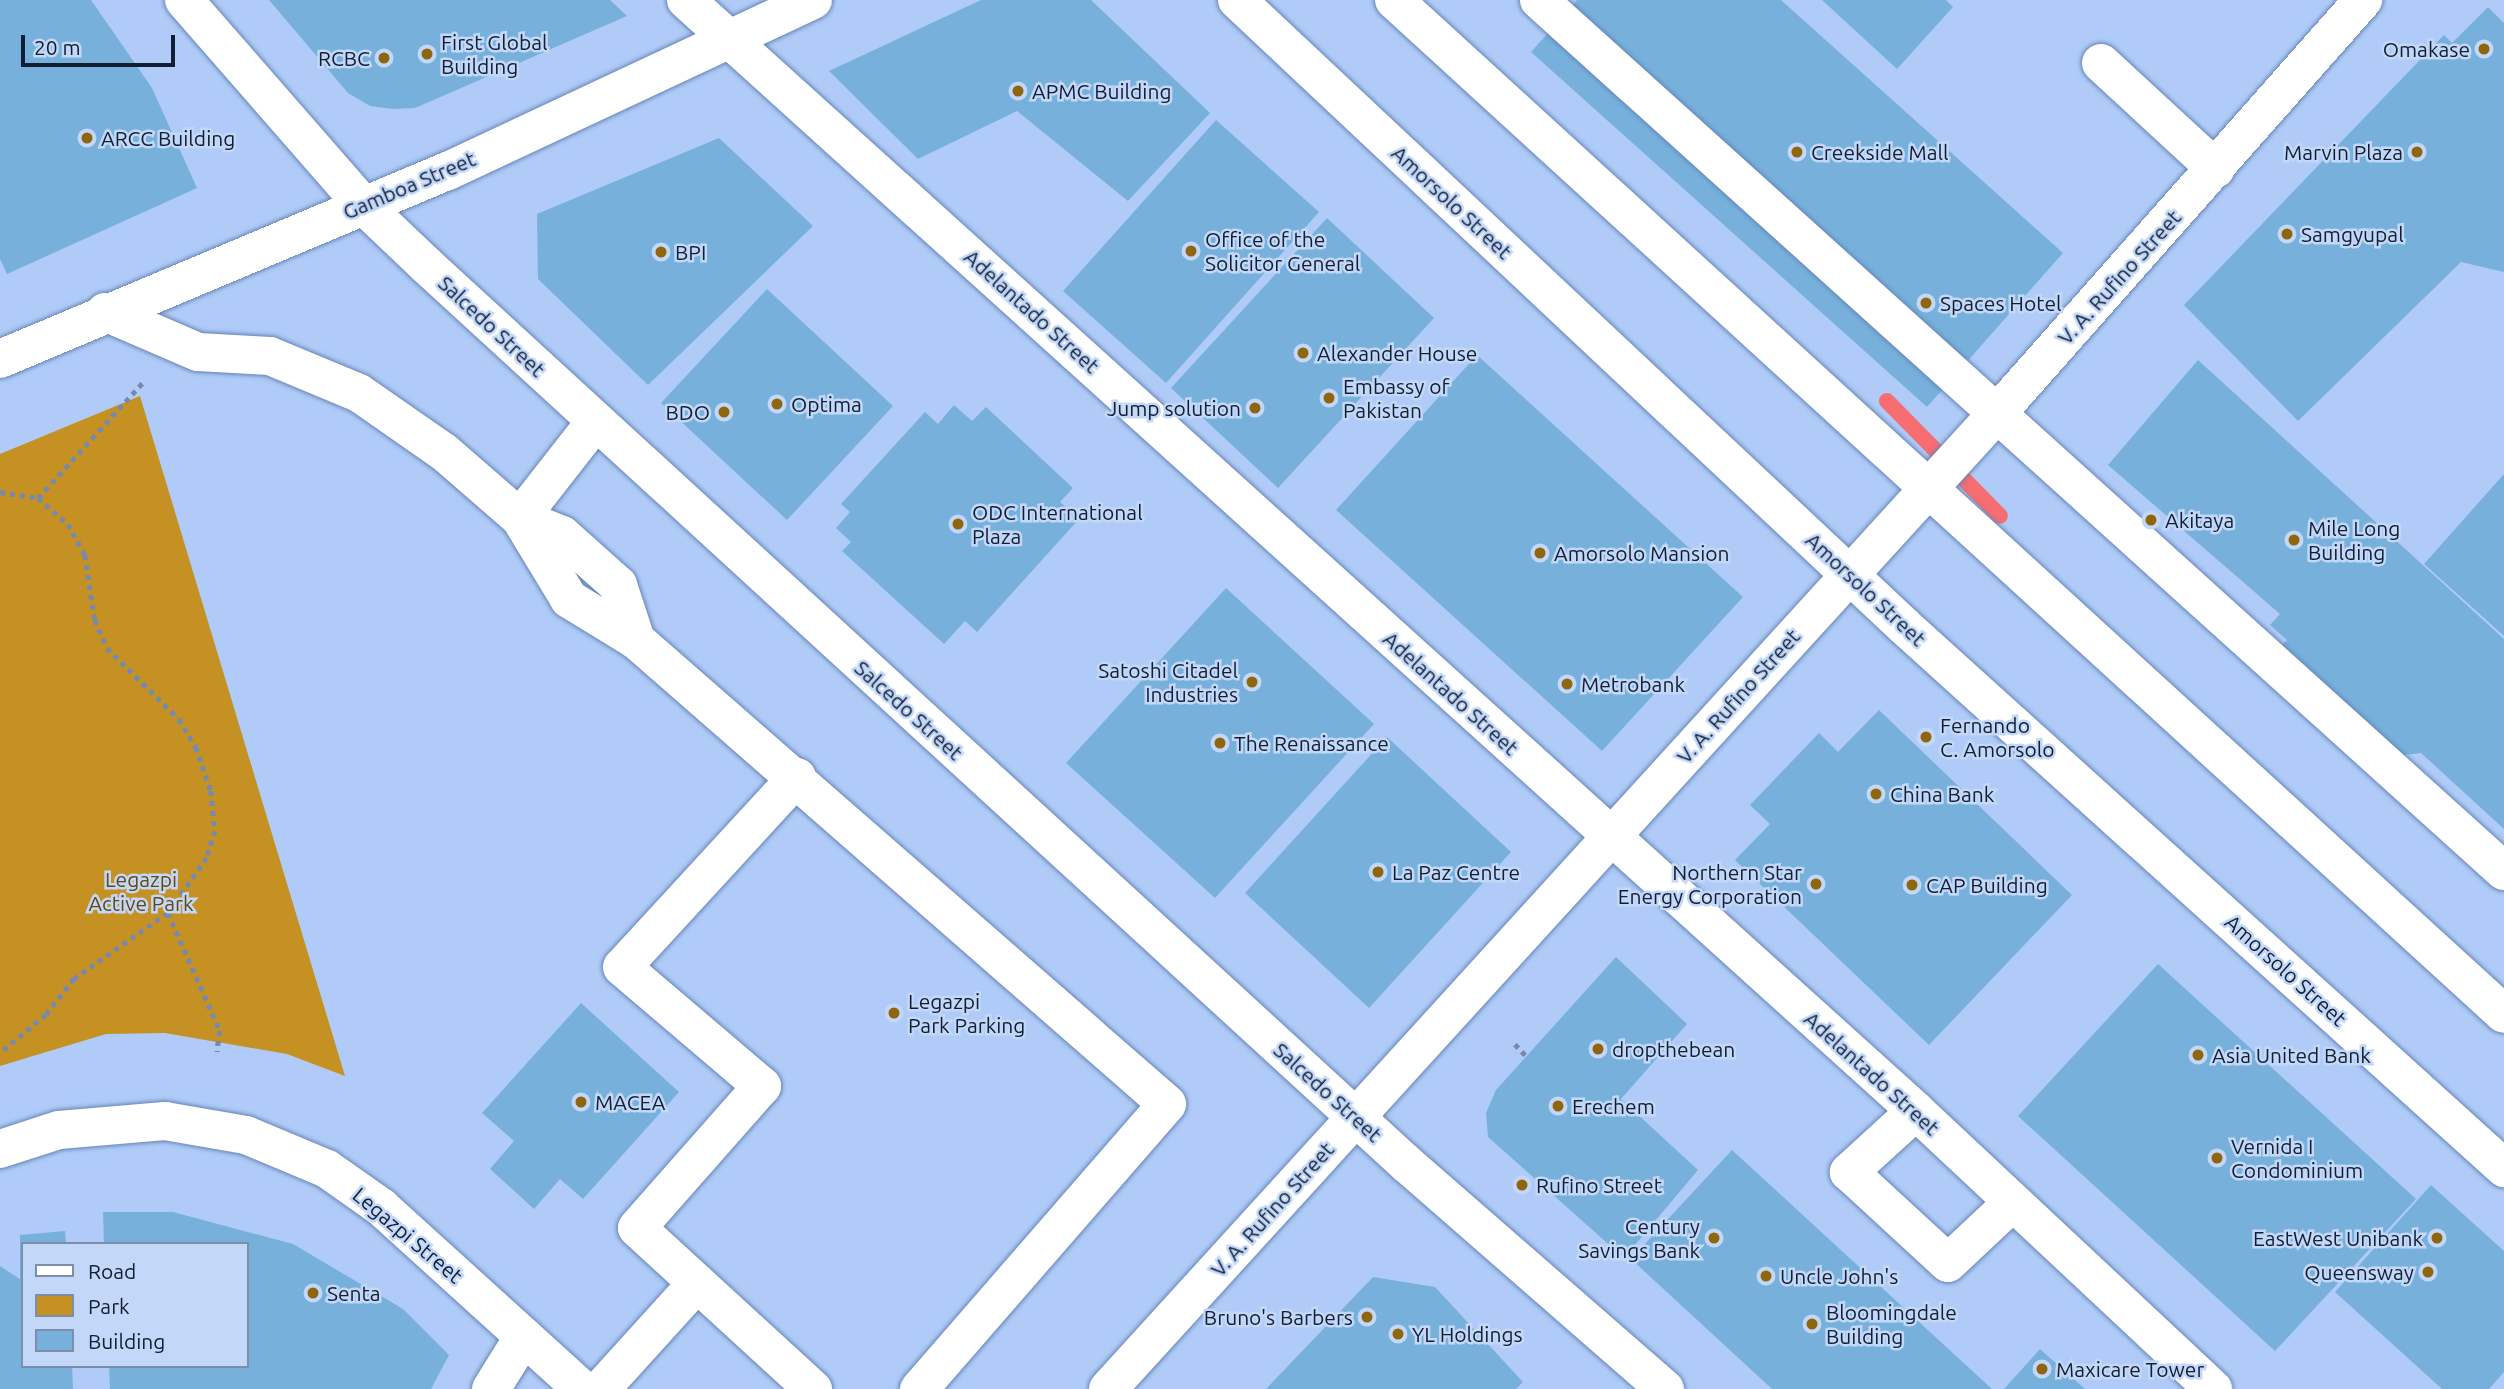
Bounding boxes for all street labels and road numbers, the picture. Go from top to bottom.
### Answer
street label: Amorsolo Street [1387,140,1517,264]
street label: Gamboa Street [339,146,479,224]
street label: V. A. Rufino Street [2052,205,2186,349]
street label: Adelantado Street [959,244,1105,378]
street label: Salcedo Street [433,270,551,382]
street label: Amorsolo Street [1801,527,1931,651]
street label: V. A. Rufino Street [1671,624,1805,768]
street label: Adelantado Street [1378,626,1524,760]
street label: Salcedo Street [850,655,968,765]
street label: Amorsolo Street [2220,909,2352,1031]
street label: Adelantado Street [1799,1006,1945,1140]
street label: Salcedo Street [1269,1037,1387,1147]
street label: V. A. Rufino Street [1205,1137,1339,1281]
street label: Legazpi Street [348,1182,468,1288]

